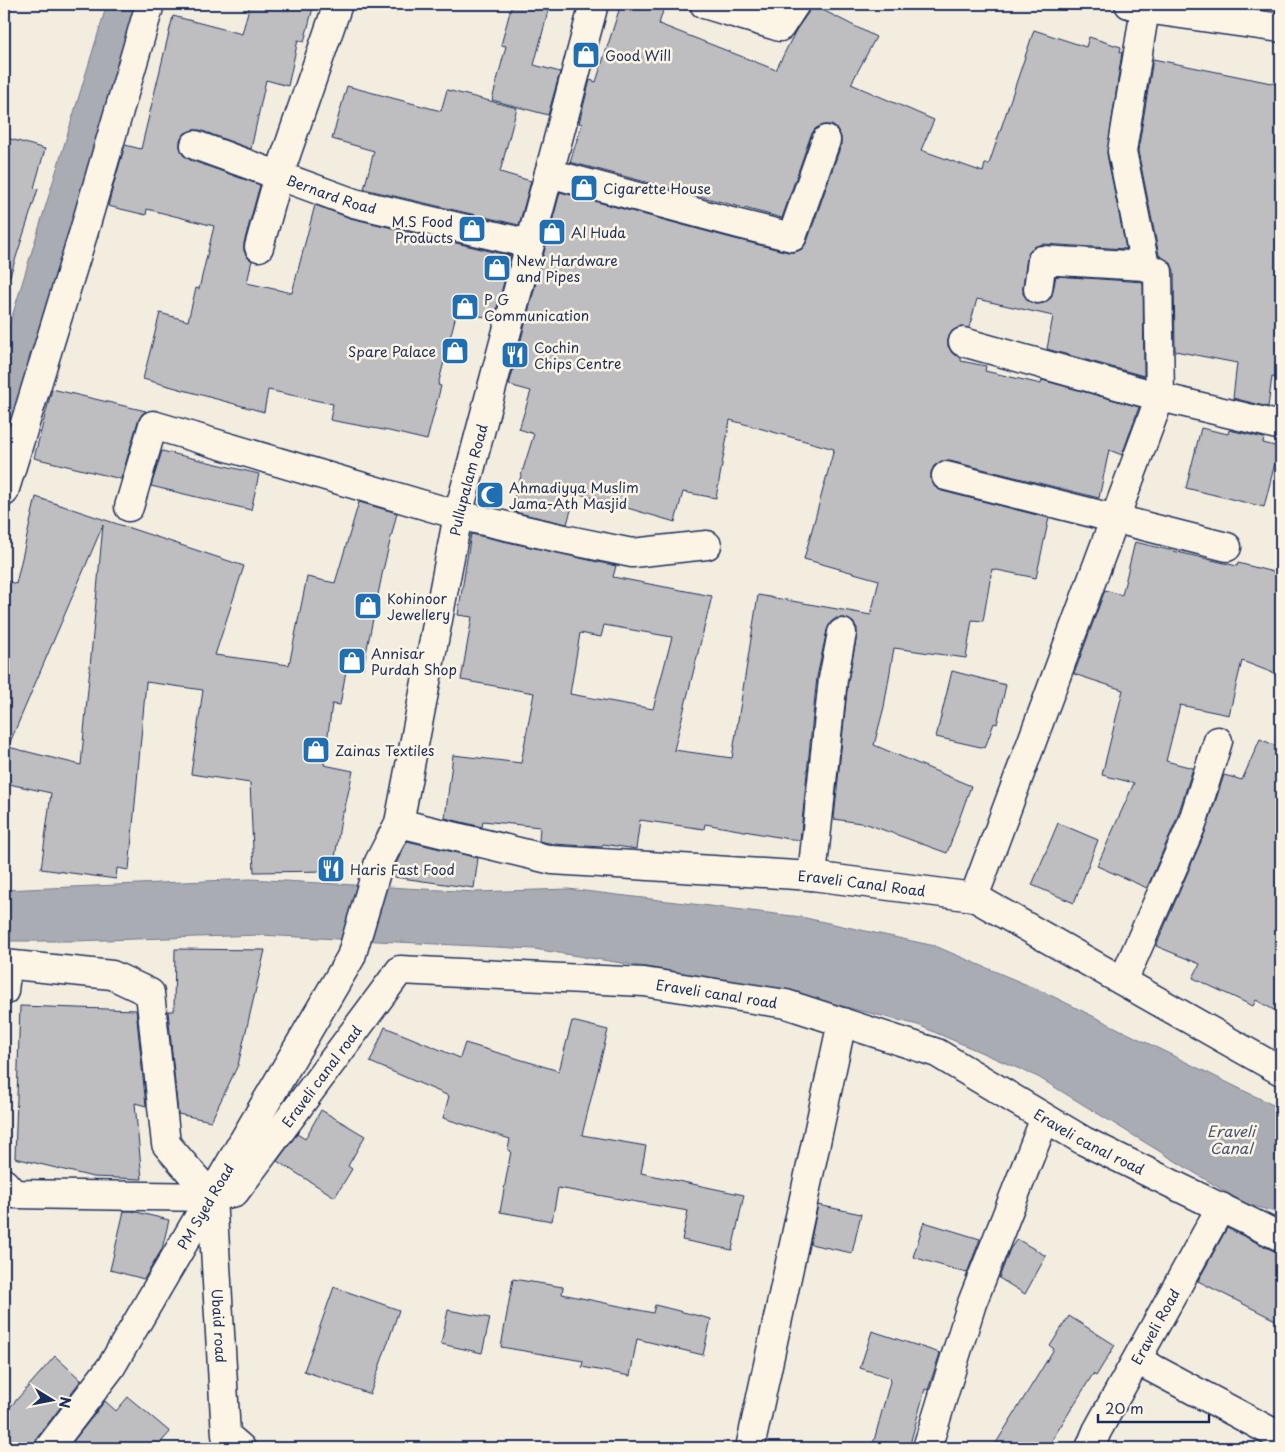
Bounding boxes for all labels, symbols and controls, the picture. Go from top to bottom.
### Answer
shop icon: Good Will [571,40,601,70]
place label: Good Will [605,45,671,66]
street label: Bernard Road [283,169,379,218]
shop icon: Cigarette House [569,173,599,203]
place label: Cigarette House [603,178,712,199]
place label: M.S Food Products [391,211,453,248]
shop icon: M.S Food Products [457,214,487,244]
shop icon: Al Huda [537,217,567,247]
place label: Al Huda [571,222,626,243]
place label: New Hardware and Pipes [516,250,618,287]
shop icon: New Hardware and Pipes [482,253,512,283]
place label: P G Communication [484,289,589,326]
shop icon: P G Communication [450,292,480,322]
shop icon: Spare Palace [440,336,470,366]
place label: Cochin Chips Centre [534,337,621,374]
restaurant icon: Cochin Chips Centre [500,340,530,370]
place label: Spare Palace [348,341,436,362]
street label: Pullupalam Road [444,422,492,538]
place label: Ahmadiyya Muslim Jama-Ath Masjid [509,477,639,514]
mosque icon: Ahmadiyya Muslim Jama-Ath Masjid [475,480,505,510]
place label: Kohinoor Jewellery [387,588,450,625]
shop icon: Kohinoor Jewellery [353,591,383,621]
place label: Annisar Purdah Shop [371,643,457,680]
shop icon: Annisar Purdah Shop [337,646,367,676]
shop icon: Zainas Textiles [301,735,331,765]
place label: Zainas Textiles [335,740,434,761]
restaurant icon: Haris Fast Food [316,854,346,884]
place label: Haris Fast Food [350,859,455,880]
street label: Eraveli Canal Road [797,865,927,901]
street label: Eraveli canal road [655,974,779,1013]
street label: Eraveli canal road [276,1020,366,1131]
street label: Eraveli canal road [1030,1103,1148,1179]
water label: Eraveli Canal [1207,1119,1258,1159]
street label: PM Syed Road [171,1159,238,1253]
street label: Eraveli Road [1125,1285,1184,1368]
street label: Ubaid road [207,1288,232,1364]
north arrow [28,1374,78,1424]
scale bar [1098,1392,1209,1424]
text: N [54,1395,77,1410]
text: 20 m [1105,1396,1144,1419]

